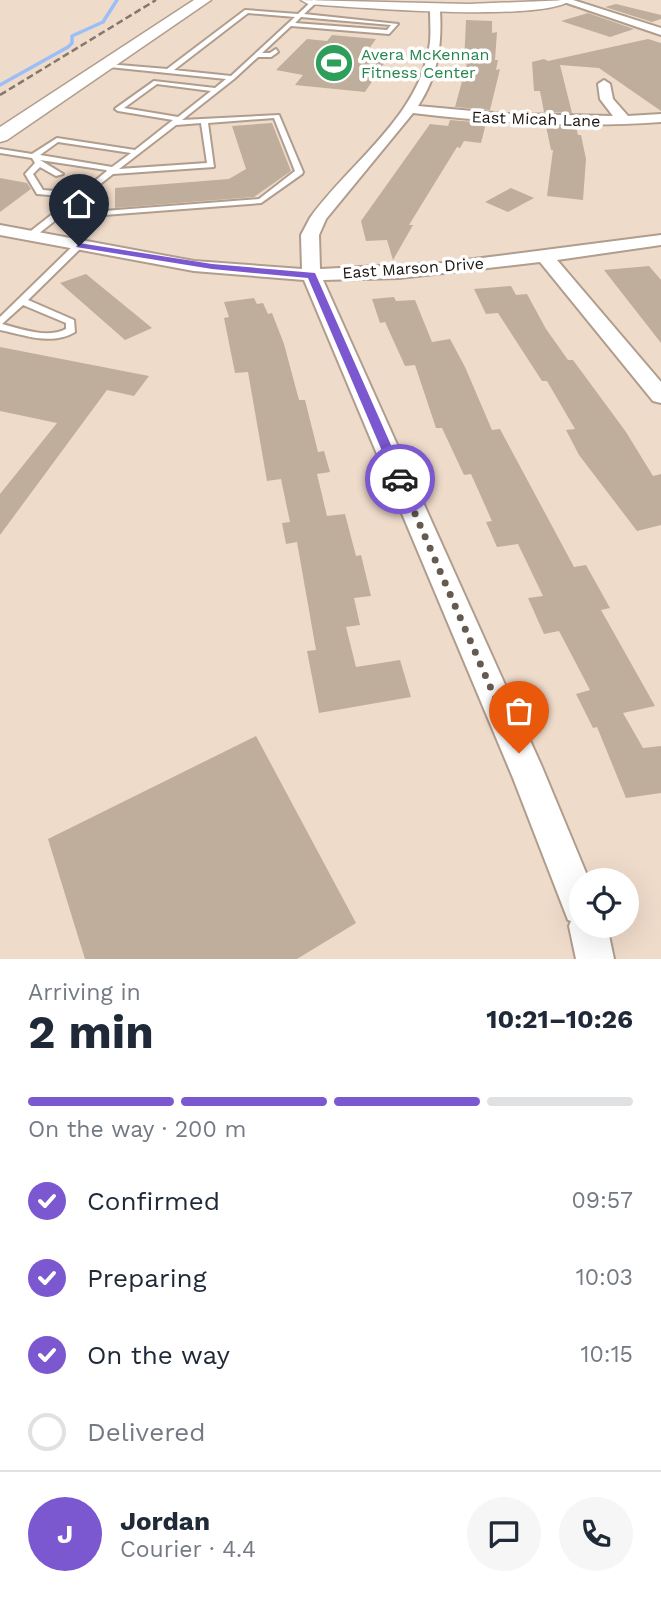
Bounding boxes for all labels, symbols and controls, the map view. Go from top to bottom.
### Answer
sports icon: Avera McKennan Fitness Center [313,42,355,84]
place label: Avera McKennan Fitness Center [361,45,489,82]
street label: East Micah Lane [471,107,601,131]
pin [49,174,109,246]
icon: home [60,185,98,223]
street label: East Marson Drive [342,254,484,282]
courier [365,444,435,514]
icon: car [381,460,419,498]
pin [489,681,549,753]
icon: bag [500,692,538,730]
map controls [569,868,639,938]
button: locate [569,868,639,938]
text: Arriving in [28,979,141,1006]
text: 10:21–10:26 [486,1004,633,1034]
text: 2 min [28,1005,154,1059]
text: On the way · 200 m [28,1116,246,1143]
icon: check [28,1182,66,1220]
text: Confirmed [87,1186,220,1216]
text: 09:57 [571,1187,633,1214]
icon: check [28,1259,66,1297]
text: Preparing [87,1263,207,1293]
text: 10:03 [576,1264,633,1291]
icon: check [28,1336,66,1374]
text: On the way [87,1340,230,1370]
text: 10:15 [581,1341,633,1368]
text: Delivered [87,1417,206,1447]
button: chat [467,1497,541,1571]
button: phone [559,1497,633,1571]
text: Jordan [120,1506,210,1536]
text: J [57,1519,73,1549]
text: Courier · 4.4 [120,1536,256,1563]

